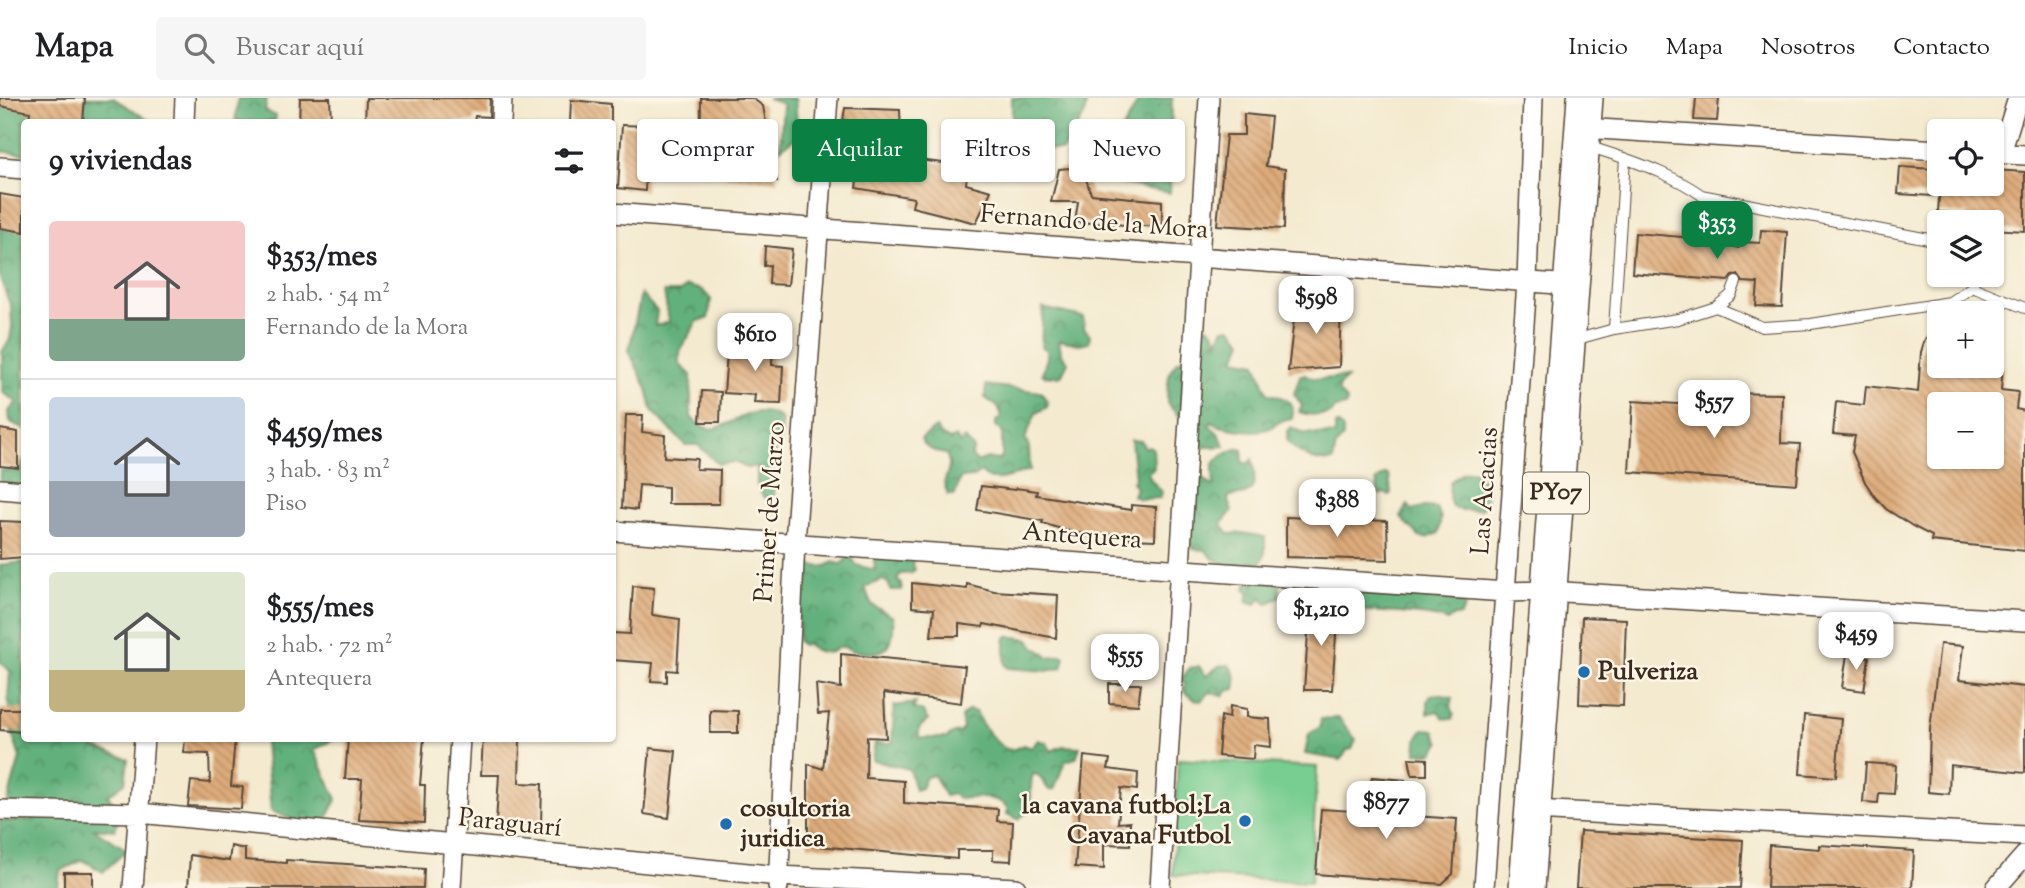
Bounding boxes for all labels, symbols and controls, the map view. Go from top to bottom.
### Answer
search box [156,17,646,80]
text: Mapa [35,24,114,72]
icon: search [180,29,218,67]
text: Buscar aquí [236,30,364,67]
text: Inicio [1568,31,1628,65]
text: Mapa [1666,31,1723,65]
text: Nosotros [1761,31,1855,65]
text: Contacto [1893,31,1990,65]
chip: Comprar [637,119,778,182]
chip: Alquilar [792,119,927,182]
chip: Filtros [941,119,1055,182]
chip: Nuevo [1069,119,1185,182]
map controls [1927,119,2004,469]
button: locate [1927,119,2004,196]
text: 9 viviendas [49,140,192,183]
icon: filters [550,142,588,180]
street label: Fernando de la Mora [979,197,1209,249]
pin: $353 [1676,202,1758,261]
text: $353 [1698,207,1736,240]
button: layers [1927,210,2004,287]
text: $353/mes [266,236,377,279]
icon: home [105,249,189,333]
pin: $598 [1275,276,1357,336]
text: 2 hab. · 54 m² [266,279,390,312]
text: $598 [1295,282,1337,315]
button: + [1927,301,2004,378]
text: Fernando de la Mora [266,312,468,345]
pin: $610 [714,314,796,373]
text: $610 [733,319,777,352]
pin: $557 [1673,380,1755,440]
text: $557 [1694,386,1734,419]
button: − [1927,392,2004,469]
text: $459/mes [266,412,383,455]
street label: Primer de Marzo [746,420,796,604]
icon: home [105,425,189,509]
street label: Las Acacias [1463,426,1509,556]
text: 3 hab. · 83 m² [266,455,390,488]
road number: PY07 [1523,472,1589,514]
pin: $388 [1296,480,1378,539]
text: $388 [1315,485,1359,518]
text: Piso [266,488,307,521]
street label: Antequera [1021,514,1143,560]
text: $555/mes [266,587,374,630]
pin: $1,210 [1264,588,1378,648]
text: $1,210 [1293,594,1349,627]
icon: home [105,600,189,684]
pin: $459 [1815,612,1897,672]
text: $459 [1835,618,1877,651]
text: 2 hab. · 72 m² [266,630,393,663]
pin: $555 [1084,634,1166,694]
text: $555 [1107,640,1143,673]
place label: Pulveriza [1598,654,1698,691]
text: Antequera [266,663,372,696]
marker: Pulveriza [1576,664,1592,680]
pin: $877 [1345,782,1427,841]
text: $877 [1363,787,1409,820]
place label: la cavana futbol;La Cavana Futbol [1022,788,1232,855]
place label: cosultoria juridica [740,791,850,858]
street label: Paraguarí [456,800,564,848]
marker: la cavana futbol;La Cavana Futbol [1237,813,1253,829]
marker: cosultoria juridica [718,816,734,832]

